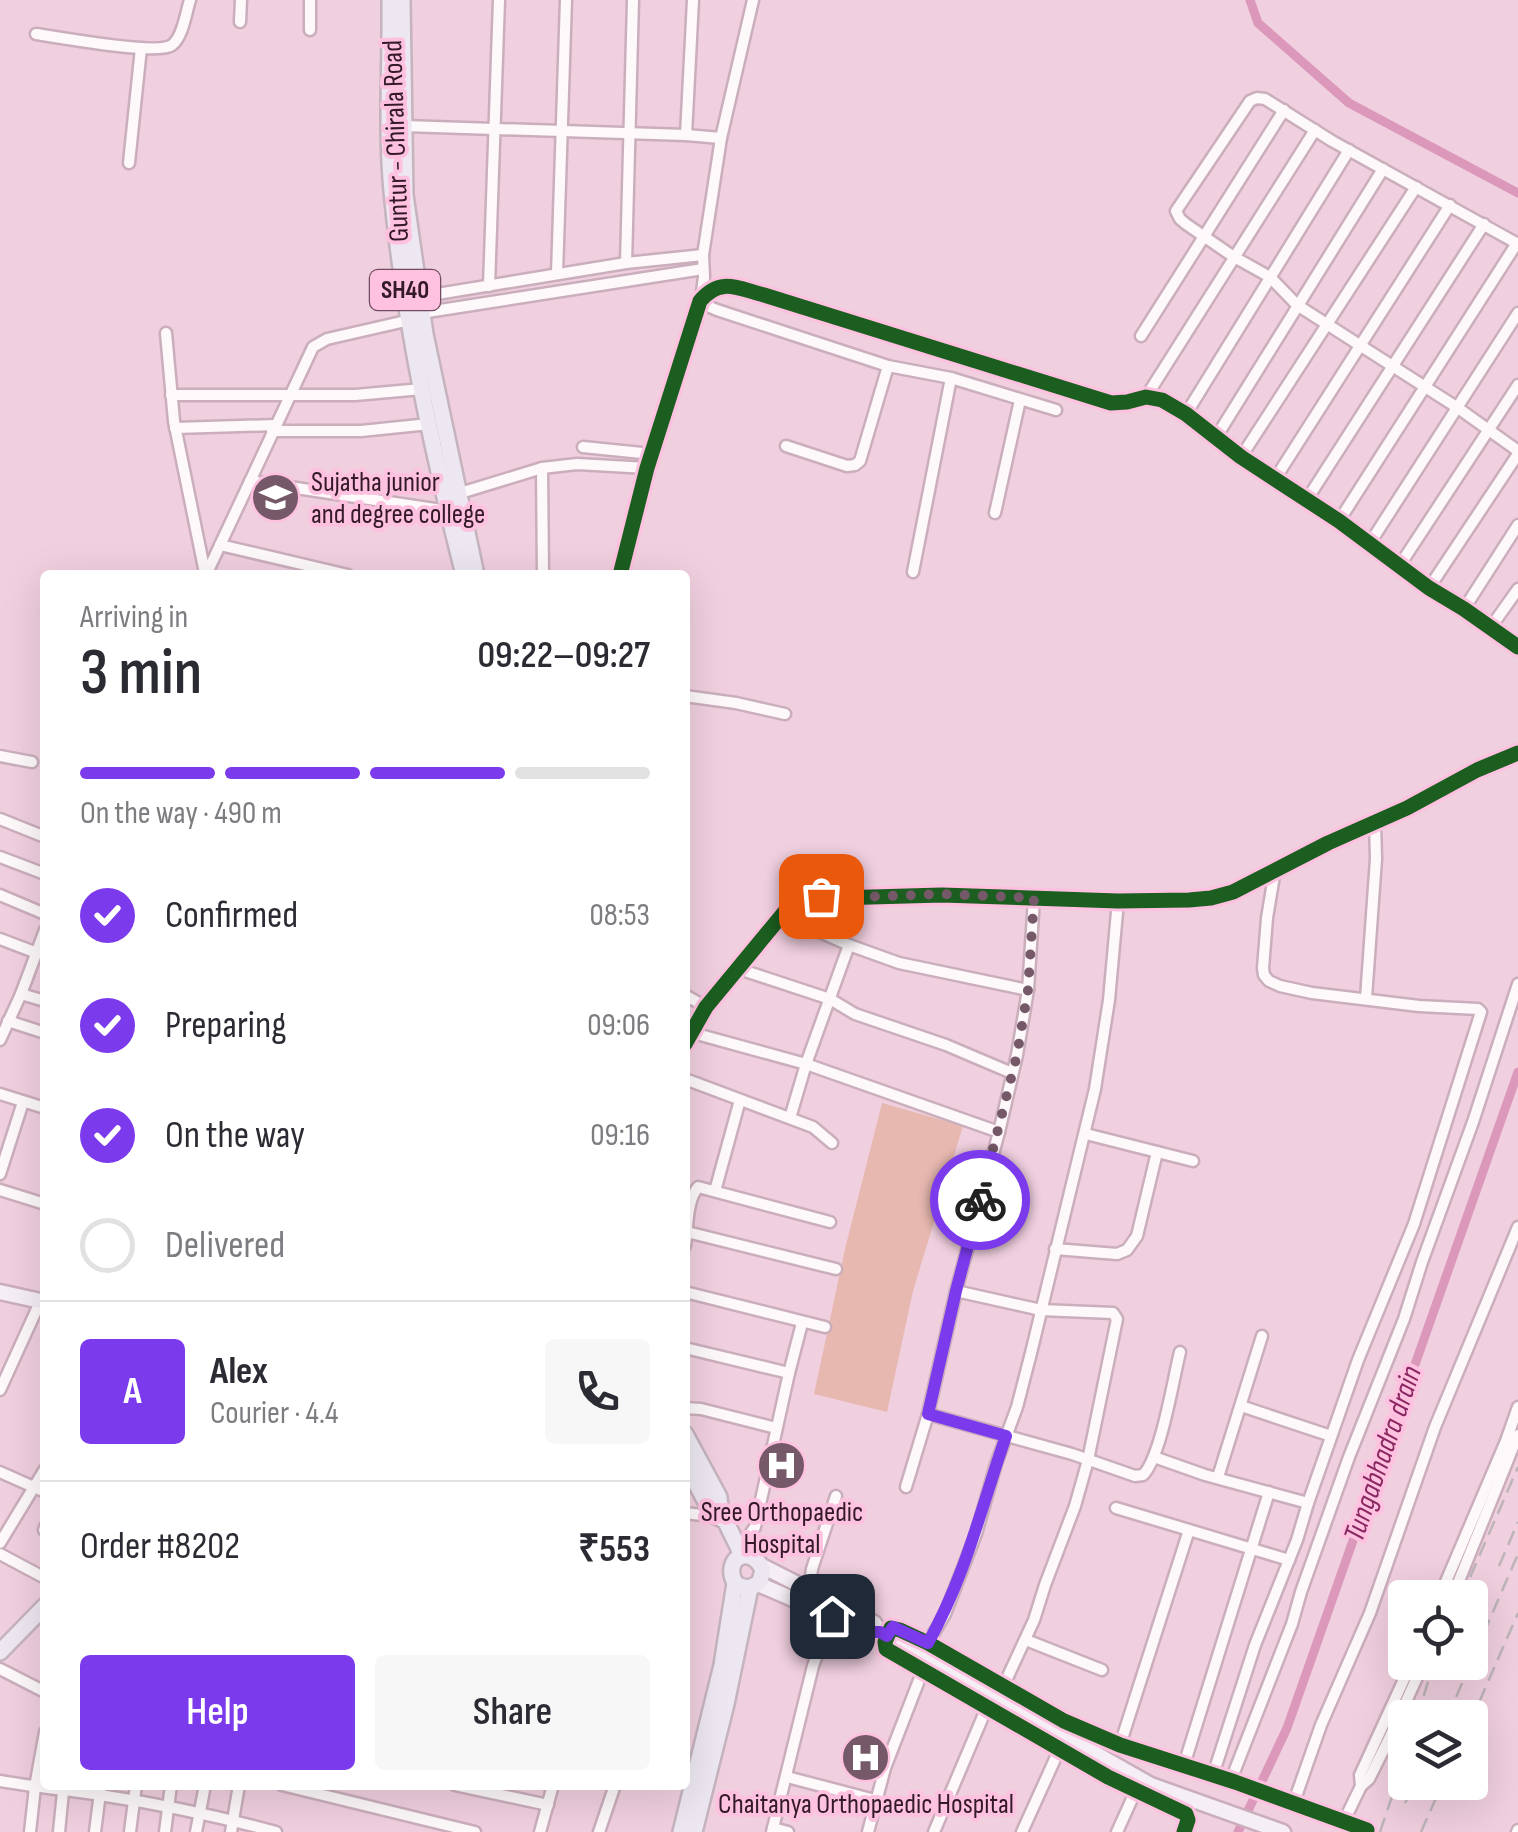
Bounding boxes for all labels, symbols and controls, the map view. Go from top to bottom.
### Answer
street label: Guntur - Chirala Road [376,40,416,242]
road number: SH40 [370,270,440,310]
place label: Sujatha junior and degree college [311,466,485,531]
school or university icon: Sujatha junior and degree college [250,472,302,524]
text: Arriving in [80,598,188,637]
text: 09:22–09:27 [477,633,650,678]
text: 3 min [80,635,202,713]
text: On the way · 490 m [80,794,282,833]
pin [779,854,864,939]
icon: bag [794,869,849,924]
icon: check [80,888,135,943]
text: Confirmed [165,893,298,938]
text: 08:53 [589,896,650,935]
icon: check [80,998,135,1053]
text: Preparing [165,1003,286,1048]
text: 09:06 [587,1006,650,1045]
icon: check [80,1108,135,1163]
text: On the way [165,1113,305,1158]
text: 09:16 [590,1116,650,1155]
courier [930,1150,1030,1250]
icon: bike [953,1173,1008,1228]
text: Delivered [165,1223,285,1268]
button: phone [545,1339,650,1444]
text: Alex [210,1349,268,1394]
water label: Tungabhadra drain [1336,1361,1430,1547]
text: A [123,1369,142,1414]
text: Courier · 4.4 [210,1394,338,1433]
hospital icon: Sree Orthopaedic Hospital [756,1439,808,1491]
place label: Sree Orthopaedic Hospital [701,1496,863,1561]
text: Order #8202 [80,1524,240,1569]
text: ₹553 [578,1527,650,1572]
pin [790,1574,875,1659]
map controls [1388,1580,1488,1800]
button: locate [1388,1580,1488,1680]
icon: home [805,1589,860,1644]
button: Help [80,1655,355,1770]
button: Share [375,1655,650,1770]
button: layers [1388,1700,1488,1800]
hospital icon: Chaitanya Orthopaedic Hospital [840,1731,892,1783]
place label: Chaitanya Orthopaedic Hospital [718,1788,1014,1821]

